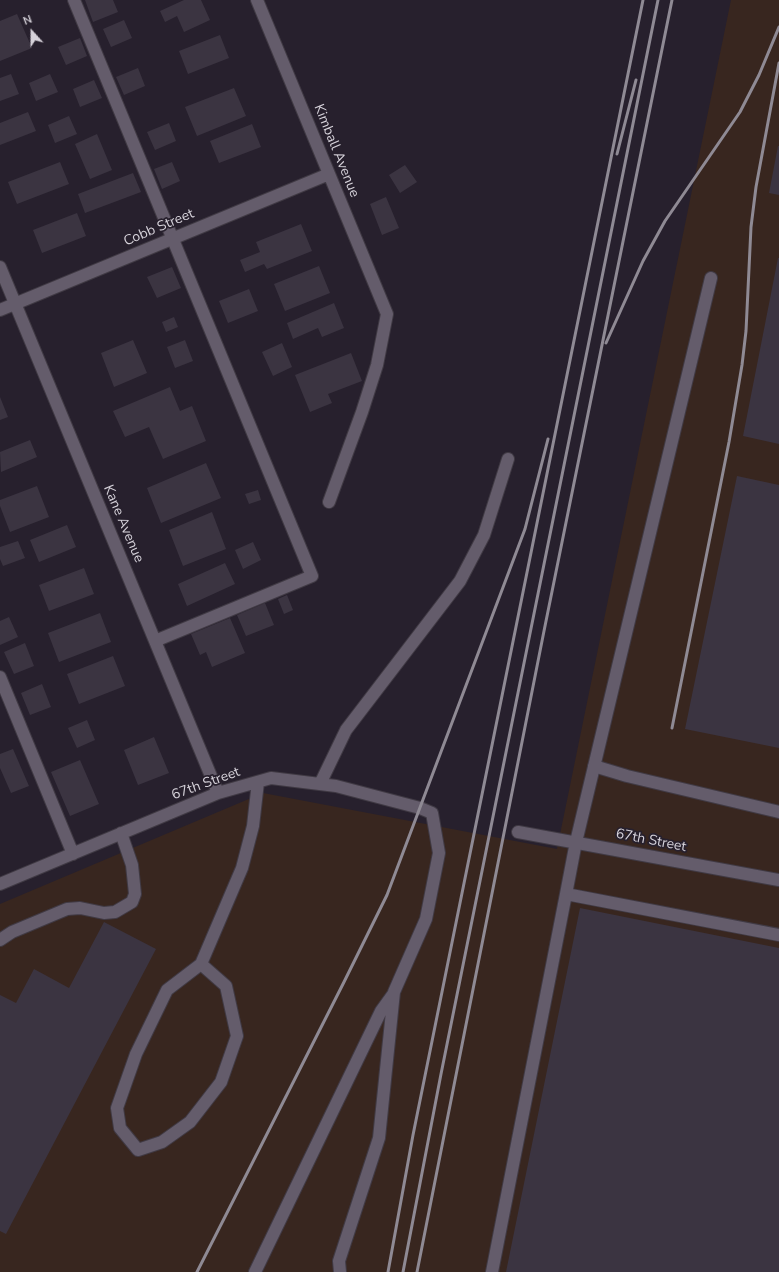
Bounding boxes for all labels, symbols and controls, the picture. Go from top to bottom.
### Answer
north arrow [12,12,52,52]
text: N [21,12,34,29]
street label: Kimball Avenue [310,102,362,200]
street label: Cobb Street [121,206,197,250]
street label: Kane Avenue [99,483,147,565]
street label: 67th Street [170,764,242,804]
street label: 67th Street [614,826,688,856]

